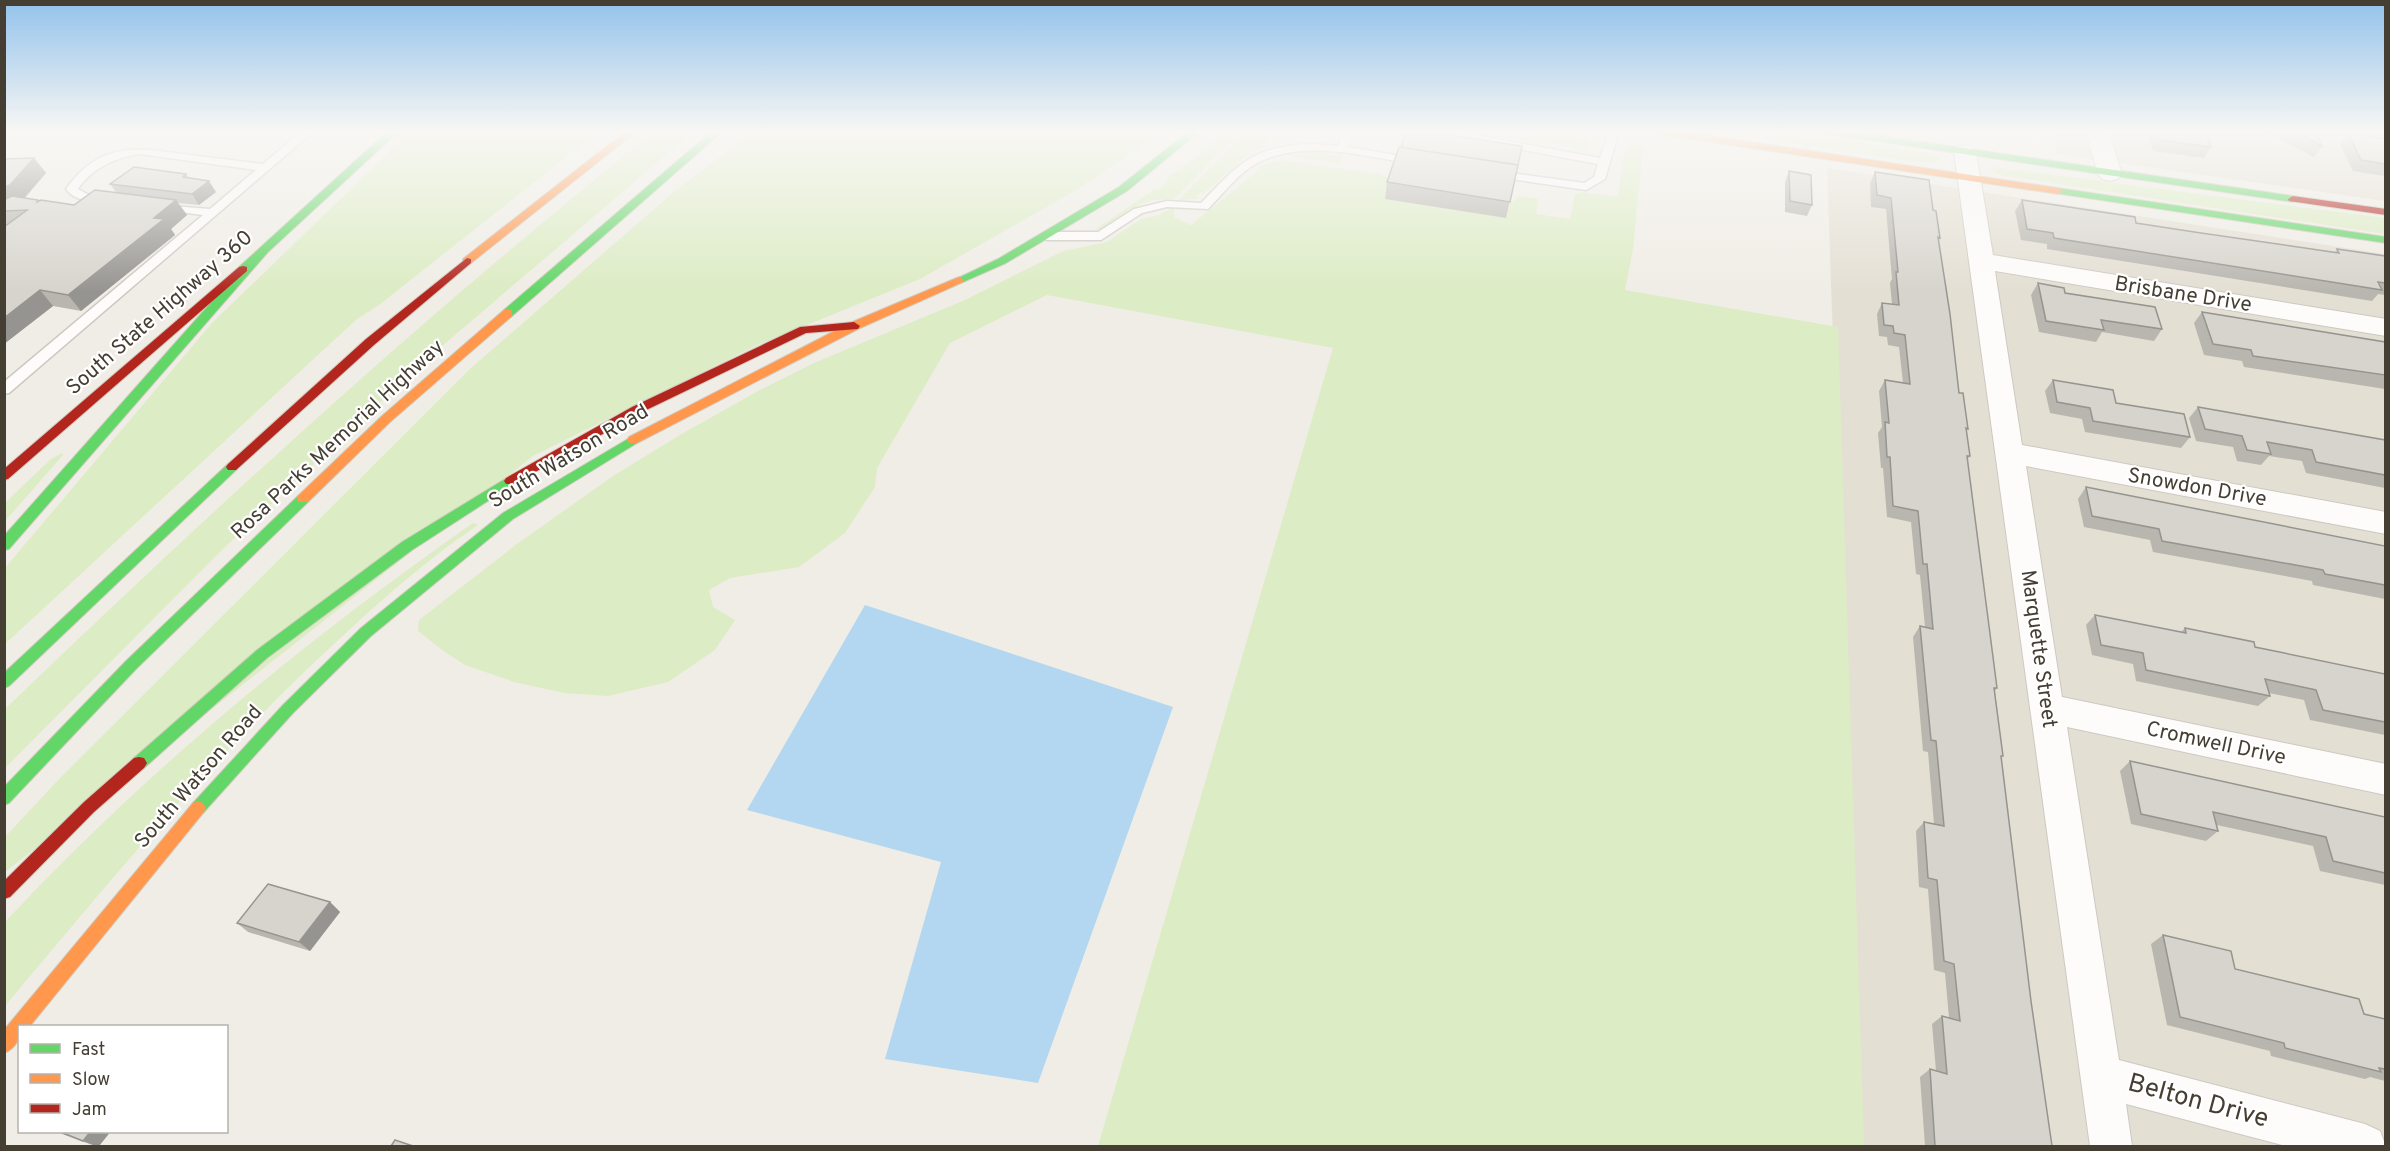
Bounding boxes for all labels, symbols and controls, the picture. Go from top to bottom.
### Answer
street label: South State Highway 360 [61,224,259,402]
street label: Brisbane Drive [2112,271,2254,319]
street label: Rosa Parks Memorial Highway [226,334,450,546]
street label: South Watson Road [484,399,654,515]
street label: Snowdon Drive [2125,462,2269,514]
street label: Marquette Street [2014,568,2062,730]
street label: South Watson Road [129,700,269,854]
street label: Cromwell Drive [2144,716,2288,772]
legend [18,1025,228,1133]
text: Fast [72,1039,105,1062]
street label: Belton Drive [2124,1067,2272,1137]
text: Slow [72,1069,110,1092]
text: Jam [72,1099,107,1122]

